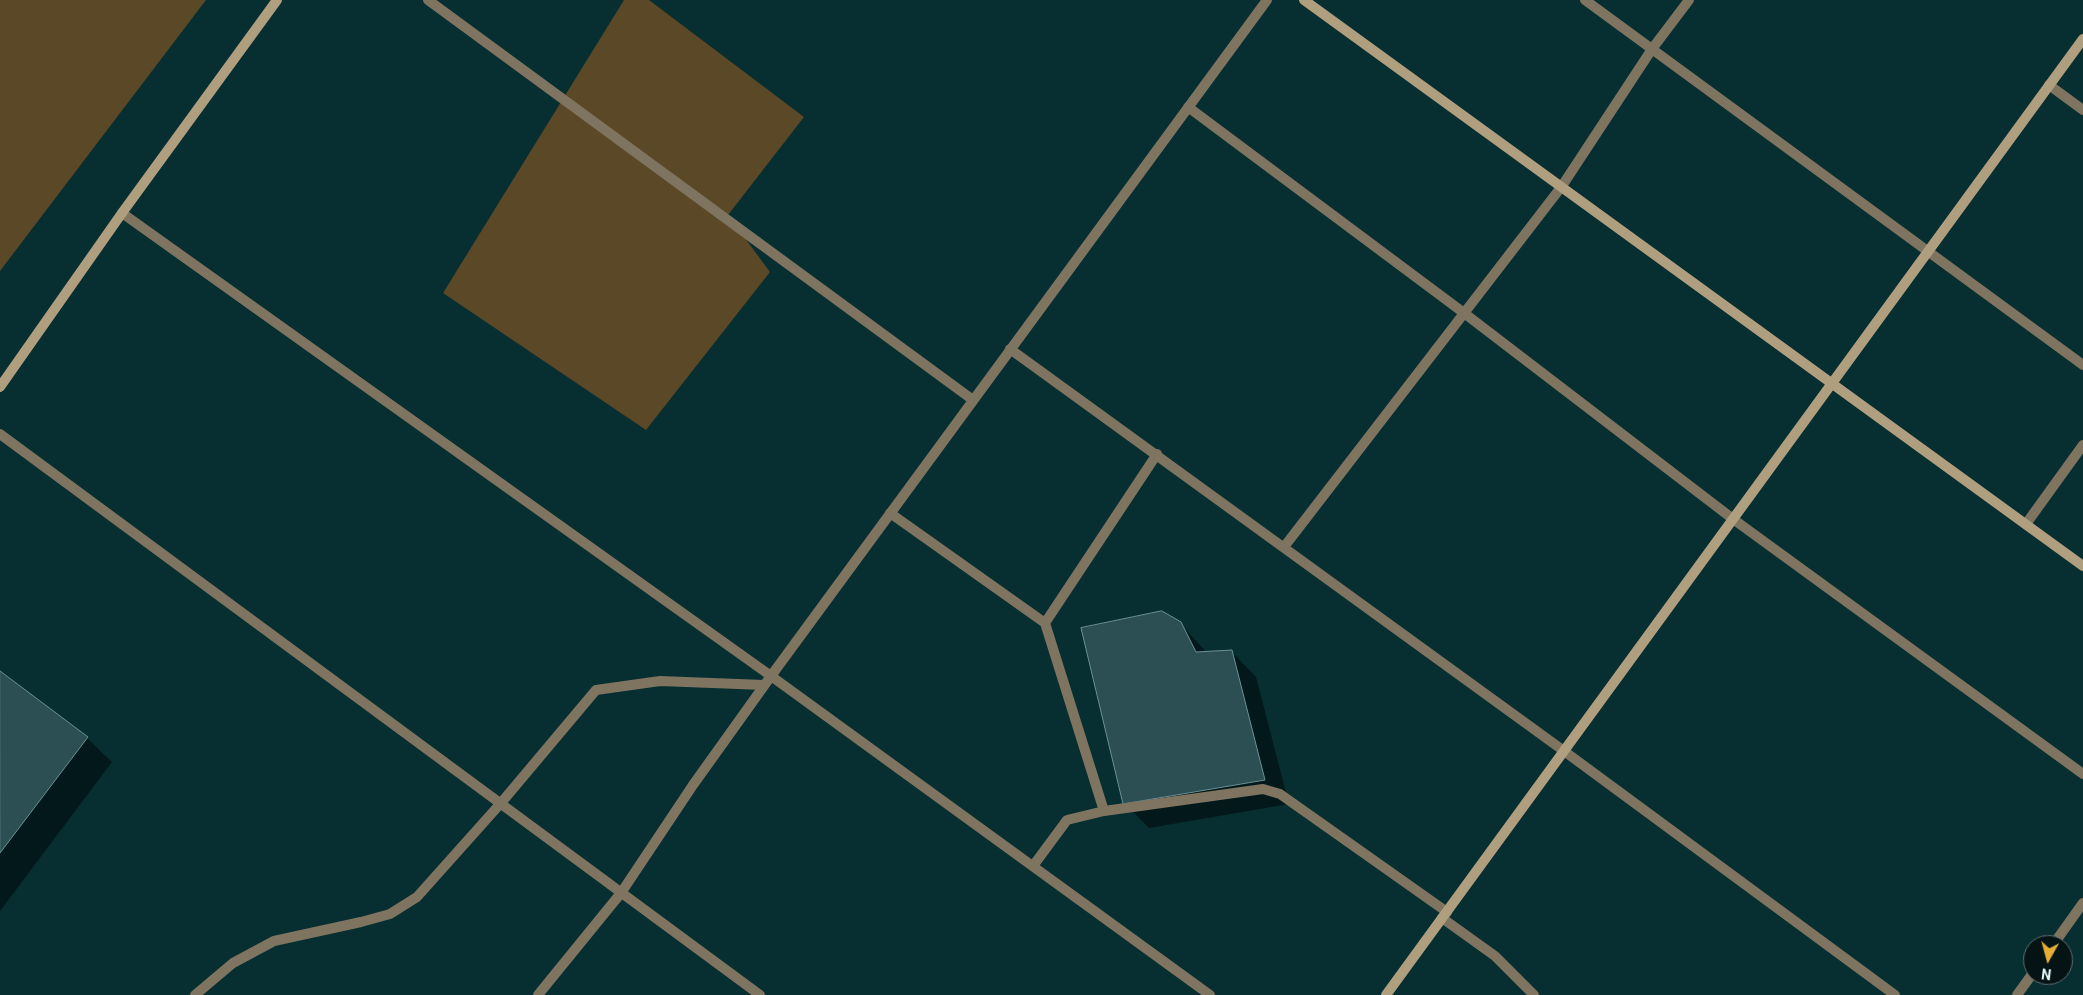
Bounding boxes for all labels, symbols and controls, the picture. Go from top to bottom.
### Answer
north arrow [2023,935,2073,985]
text: N [2040,965,2052,982]

